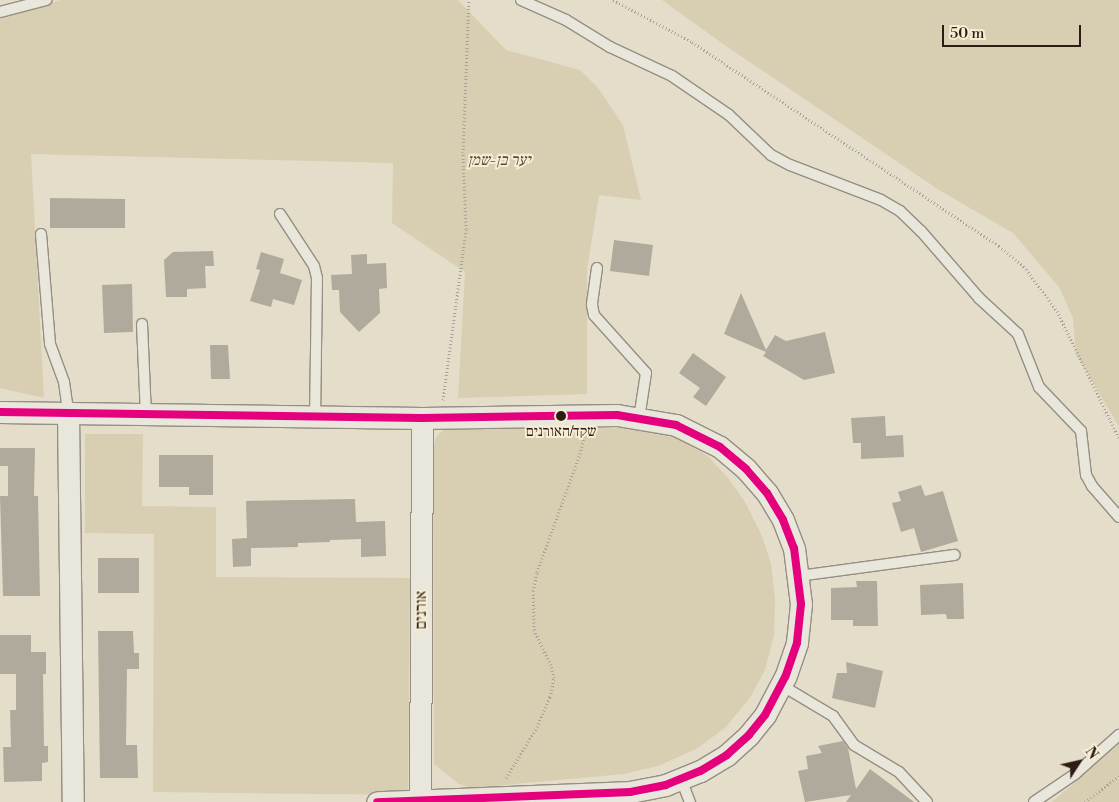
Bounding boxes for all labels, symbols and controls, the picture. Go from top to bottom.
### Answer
scale bar [944,15,1083,47]
text: 50 m [950,24,984,43]
park label: יער בן-שמן [468,150,530,170]
marker: שקד/האורנים [556,411,566,421]
place label: שקד/האורנים [526,423,596,441]
street label: אורנים [411,591,431,629]
north arrow [1054,737,1104,787]
text: N [1081,744,1102,763]

